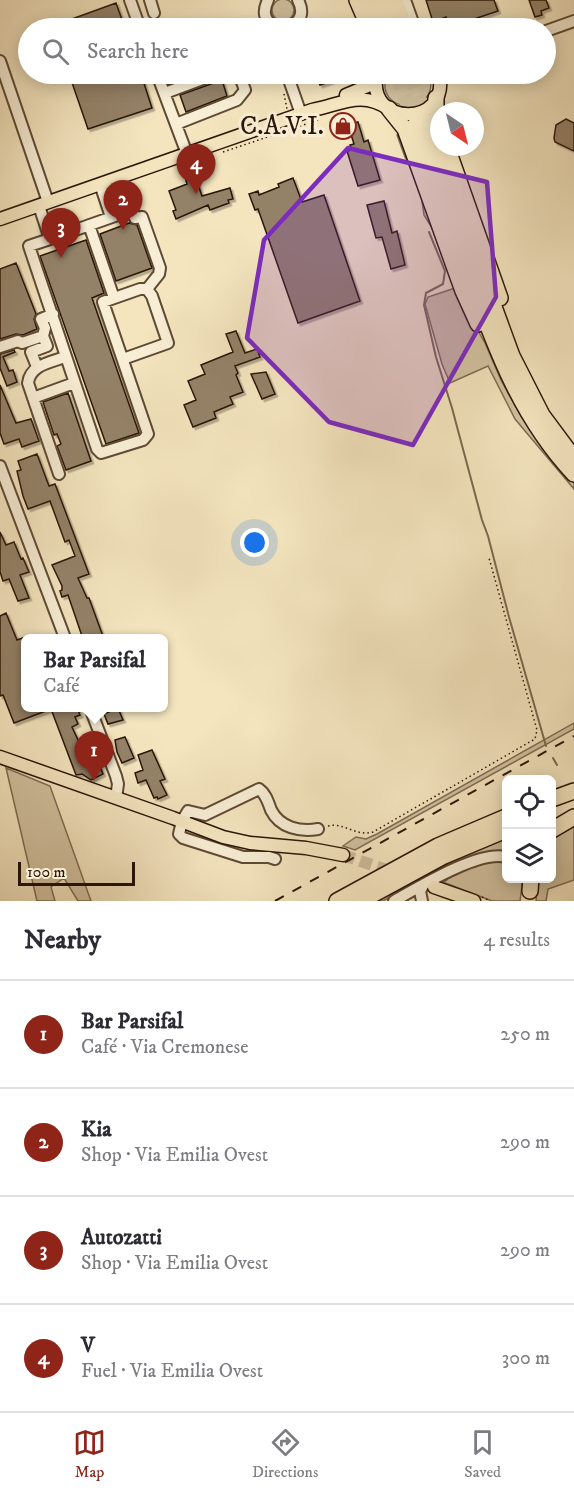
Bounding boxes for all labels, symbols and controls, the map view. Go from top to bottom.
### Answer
search box [18,18,556,84]
icon: search [39,35,72,68]
text: Search here [87,38,189,65]
north arrow [430,102,484,156]
place label: C.A.V.I. [240,110,324,143]
shop icon: C.A.V.I. [328,111,358,141]
pin: 4 [176,144,216,194]
pin: 2 [104,180,142,230]
pin: 3 [42,208,80,258]
your location [240,528,269,557]
popup [21,634,168,712]
text: Bar Parsifal [43,647,146,674]
text: Café [43,674,80,699]
pin: 1 [74,732,113,781]
map controls [502,775,556,883]
button: locate [502,775,556,829]
button: layers [502,829,556,883]
scale bar [18,859,135,886]
text: 100 m [27,862,66,882]
text: Nearby [24,924,101,957]
text: 4 results [483,928,550,953]
text: Bar Parsifal [81,1008,183,1035]
text: 1 [40,1022,47,1047]
text: 250 m [500,1022,550,1047]
text: Café · Via Cremonese [81,1035,248,1060]
text: Kia [81,1116,111,1143]
text: 2 [39,1130,48,1155]
text: 290 m [500,1130,550,1155]
text: Shop · Via Emilia Ovest [81,1143,268,1168]
text: Autozatti [81,1224,162,1251]
text: 3 [40,1238,47,1263]
text: 290 m [500,1238,550,1263]
text: Shop · Via Emilia Ovest [81,1251,268,1276]
text: V [81,1332,95,1359]
text: 4 [38,1346,49,1371]
text: 300 m [502,1346,550,1371]
text: Fuel · Via Emilia Ovest [81,1359,263,1384]
tab: Map [73,1426,106,1482]
tab: Directions [252,1426,318,1482]
tab: Saved [464,1426,501,1482]

